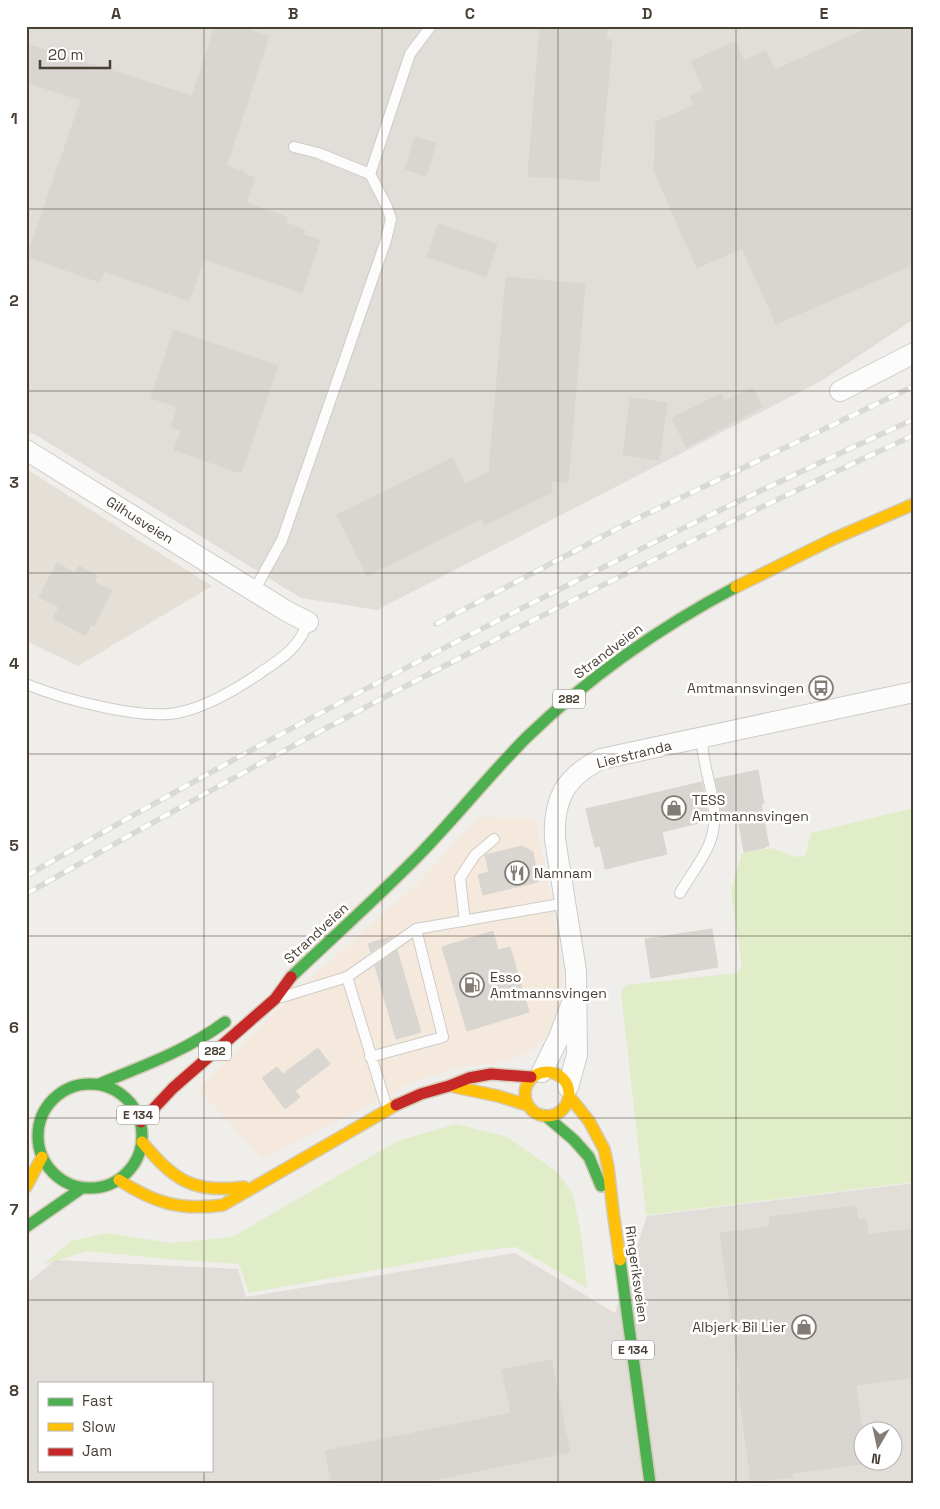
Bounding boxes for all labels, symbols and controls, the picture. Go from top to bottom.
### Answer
text: A [111,3,121,24]
text: B [288,3,298,24]
text: C [465,3,475,24]
text: D [642,3,652,24]
text: E [820,3,829,24]
scale bar [40,38,110,70]
text: 20 m [48,45,83,64]
text: 1 [10,108,18,129]
text: 2 [9,290,19,311]
text: 3 [9,472,19,493]
street label: Gilhusveien [103,492,177,548]
street label: Strandveien [570,619,646,683]
text: 4 [9,653,19,674]
bus stop icon: Amtmannsvingen [808,675,834,701]
place label: Amtmannsvingen [687,679,804,697]
road number: 282 [553,690,585,709]
street label: Lierstranda [595,736,673,772]
place label: TESS Amtmannsvingen [692,791,809,825]
shop icon: TESS Amtmannsvingen [661,795,687,821]
text: 5 [9,835,19,856]
restaurant icon: Namnam [504,860,530,886]
place label: Namnam [534,864,592,882]
street label: Strandveien [280,899,352,967]
place label: Esso Amtmannsvingen [490,968,607,1002]
fuel station icon: Esso Amtmannsvingen [459,972,485,998]
text: 6 [9,1017,19,1038]
road number: 282 [199,1042,231,1060]
road number: E 134 [117,1106,159,1124]
text: 7 [10,1199,19,1220]
street label: Ringeriksveien [621,1225,653,1323]
shop icon: Albjerk Bil Lier [791,1314,817,1340]
place label: Albjerk Bil Lier [692,1318,786,1336]
road number: E 134 [612,1340,654,1360]
text: 8 [9,1380,19,1401]
legend [38,1382,212,1472]
text: Fast [82,1391,113,1410]
text: Slow [82,1417,116,1436]
north arrow [852,1422,902,1472]
text: Jam [82,1441,112,1460]
text: N [870,1449,882,1468]

